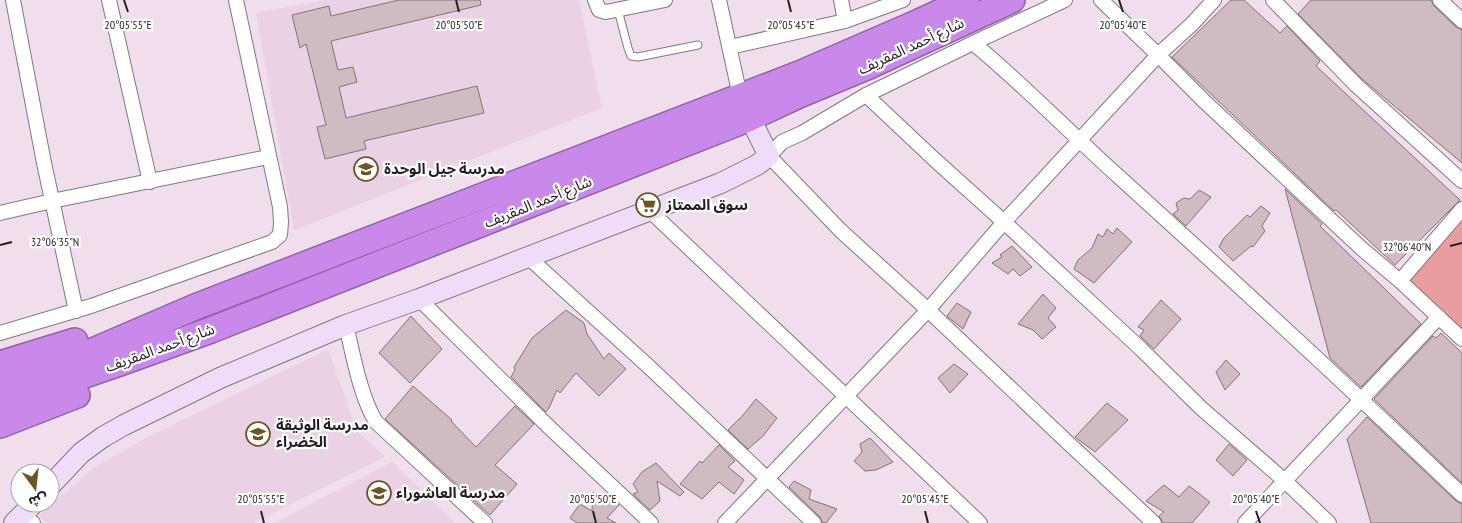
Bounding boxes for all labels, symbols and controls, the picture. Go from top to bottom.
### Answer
street label: شارع أحمد المقريف [855,13,968,81]
text: 20°05'55"E [104,17,152,32]
text: 20°05'50"E [435,17,483,32]
text: 20°05'45"E [767,17,815,32]
text: 20°05'40"E [1099,17,1147,32]
school or university icon: مدرسة جيل الوحدة [353,156,379,182]
place label: مدرسة جيل الوحدة [384,159,505,178]
street label: شارع أحمد المقريف [481,171,596,235]
supermarket icon: سوق الممتاز [635,192,661,218]
place label: سوق الممتاز [665,195,748,214]
text: 32°06'35"N [31,234,79,249]
text: 32°06'40"N [1383,239,1431,254]
street label: شارع أحمد المقريف [103,319,218,379]
place label: مدرسة الوثيقة الخضراء [276,415,369,451]
school or university icon: مدرسة الوثيقة الخضراء [245,421,271,447]
north arrow [10,463,60,513]
school or university icon: مدرسة العاشوراء [366,480,392,506]
place label: مدرسة العاشوراء [396,483,505,502]
text: ش [27,489,50,512]
text: 20°05'55"E [237,491,285,506]
text: 20°05'50"E [569,491,617,506]
text: 20°05'45"E [901,491,949,506]
text: 20°05'40"E [1232,491,1280,506]

